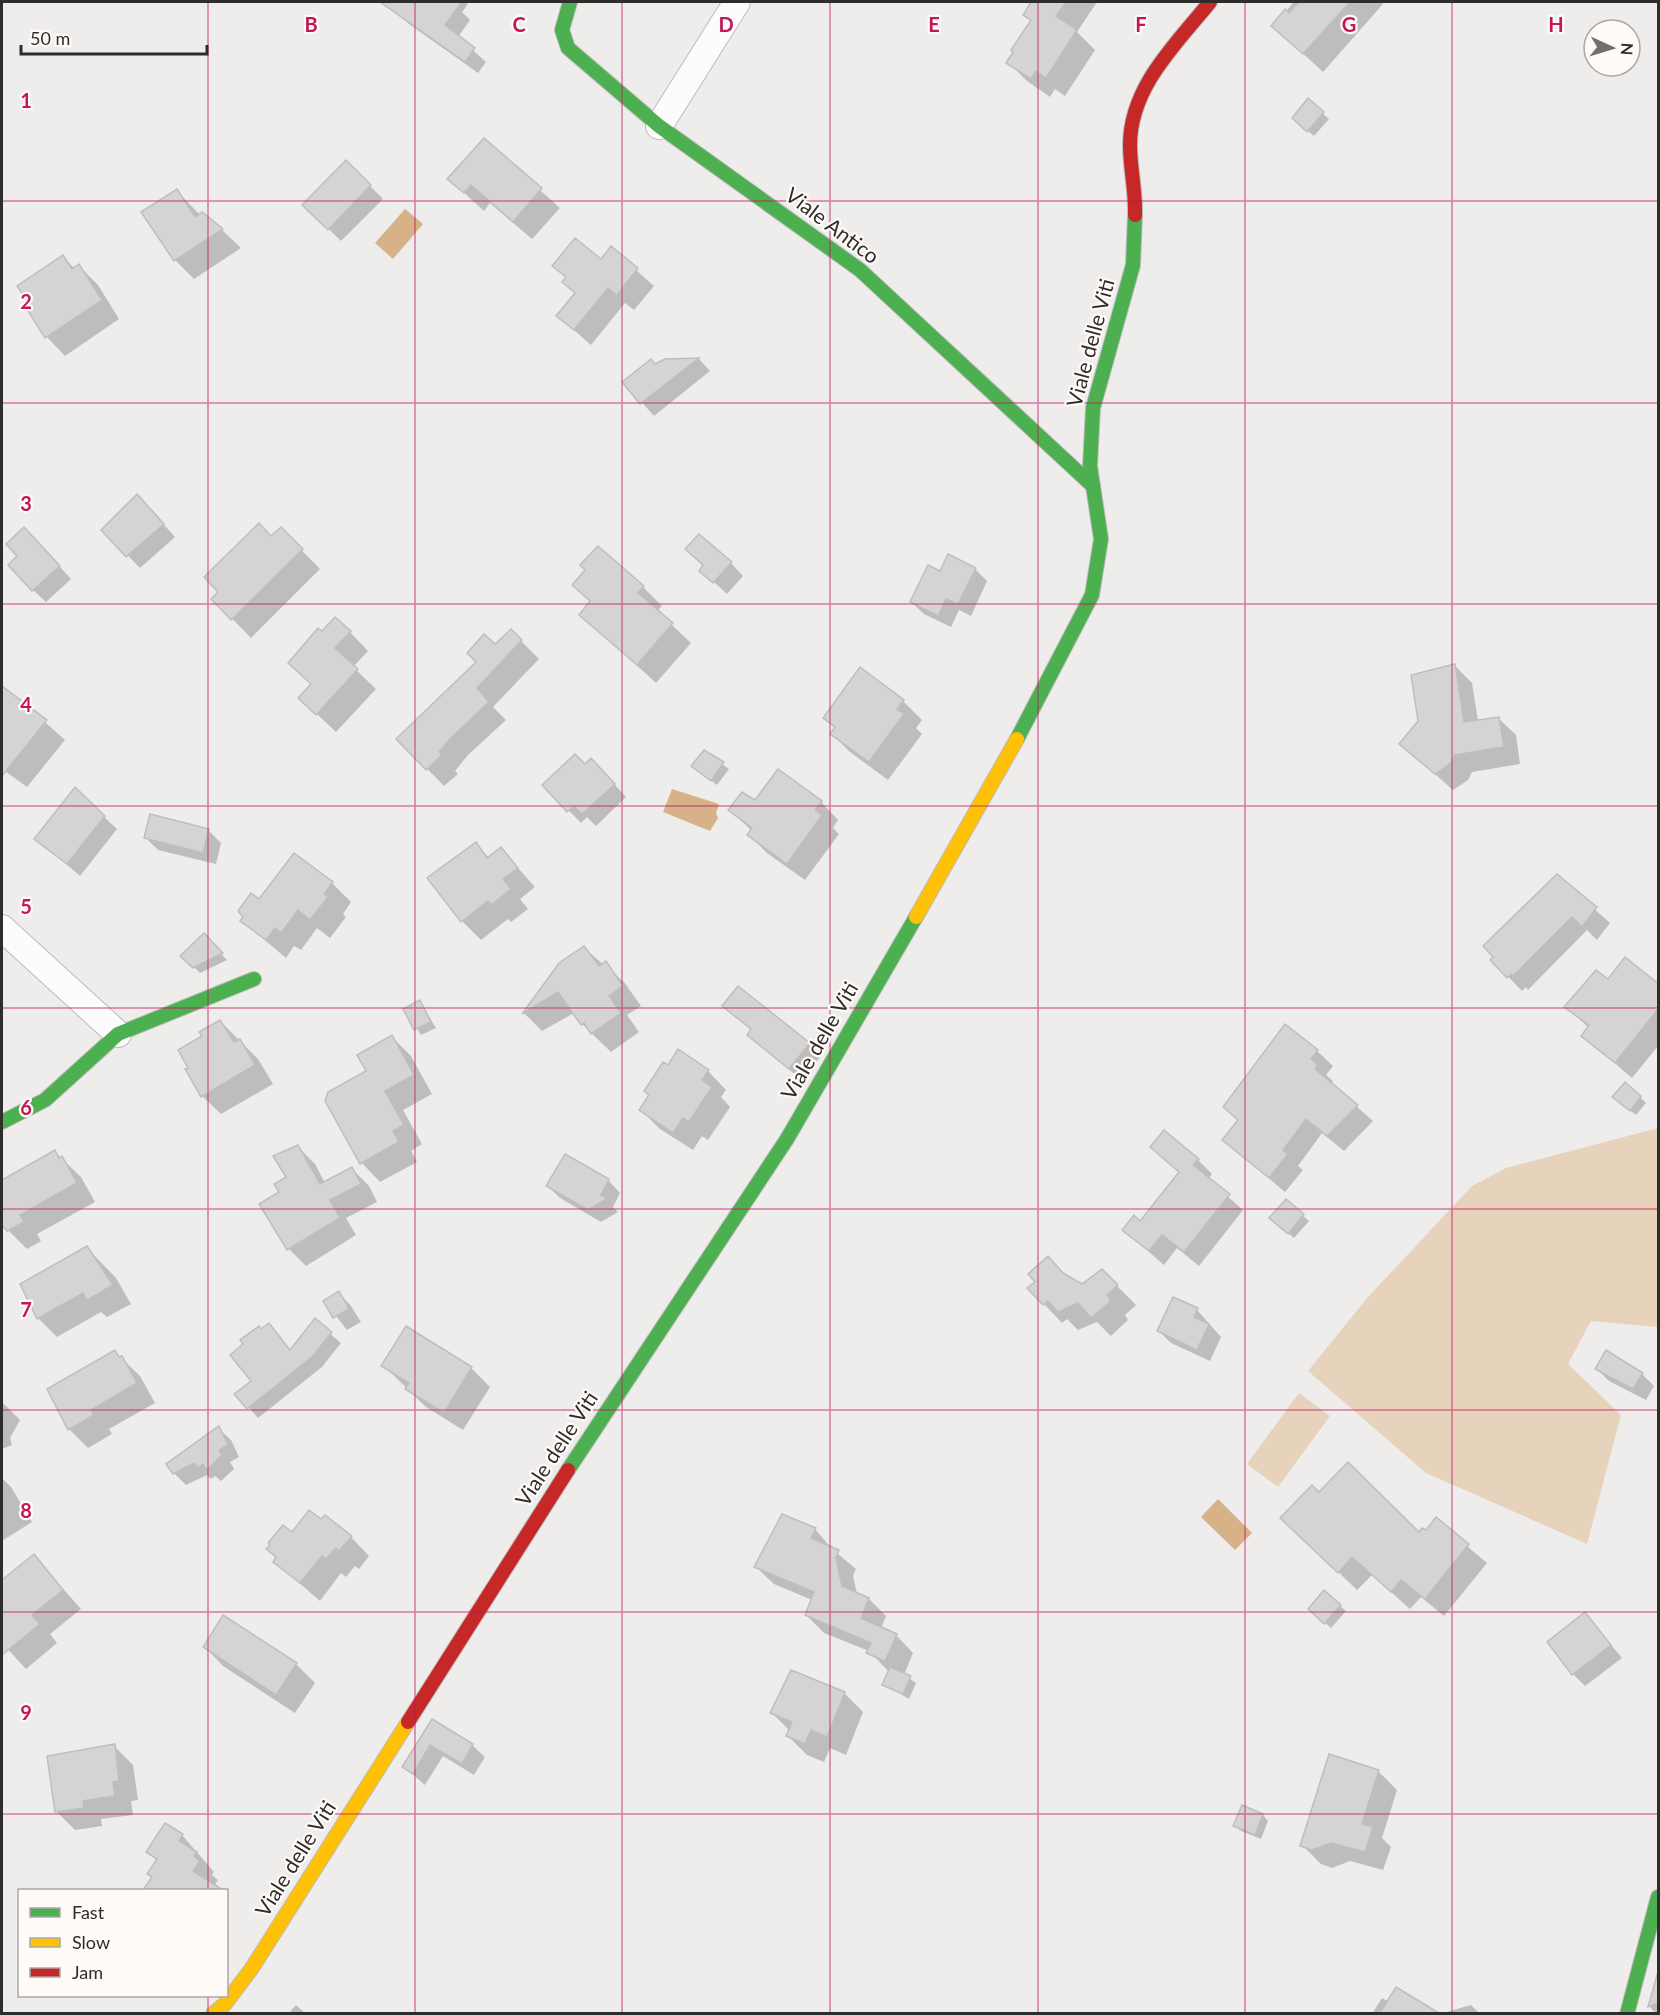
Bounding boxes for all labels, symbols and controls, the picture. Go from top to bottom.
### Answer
text: B [304,12,318,36]
text: C [512,12,526,36]
text: D [718,12,734,36]
text: E [928,12,940,36]
text: F [1135,12,1147,36]
text: G [1342,12,1356,36]
text: H [1548,12,1564,36]
scale bar [21,18,207,56]
north arrow [1582,18,1642,78]
text: 50 m [30,27,70,49]
text: N [1618,42,1637,56]
text: 1 [20,88,32,112]
street label: Viale Antico [781,181,885,268]
street label: Viale delle Viti [1060,276,1119,409]
text: 2 [20,289,32,313]
text: 3 [20,491,32,515]
text: 4 [20,692,32,716]
text: 5 [20,894,32,918]
street label: Viale delle Viti [775,977,862,1104]
text: 6 [20,1095,32,1119]
text: 7 [20,1297,32,1321]
street label: Viale delle Viti [509,1386,602,1510]
text: 8 [20,1498,32,1522]
text: 9 [20,1700,32,1724]
street label: Viale delle Viti [249,1796,340,1921]
legend [18,1889,228,1997]
text: Fast [72,1901,105,1923]
text: Slow [72,1931,110,1953]
text: Jam [72,1961,103,1983]

